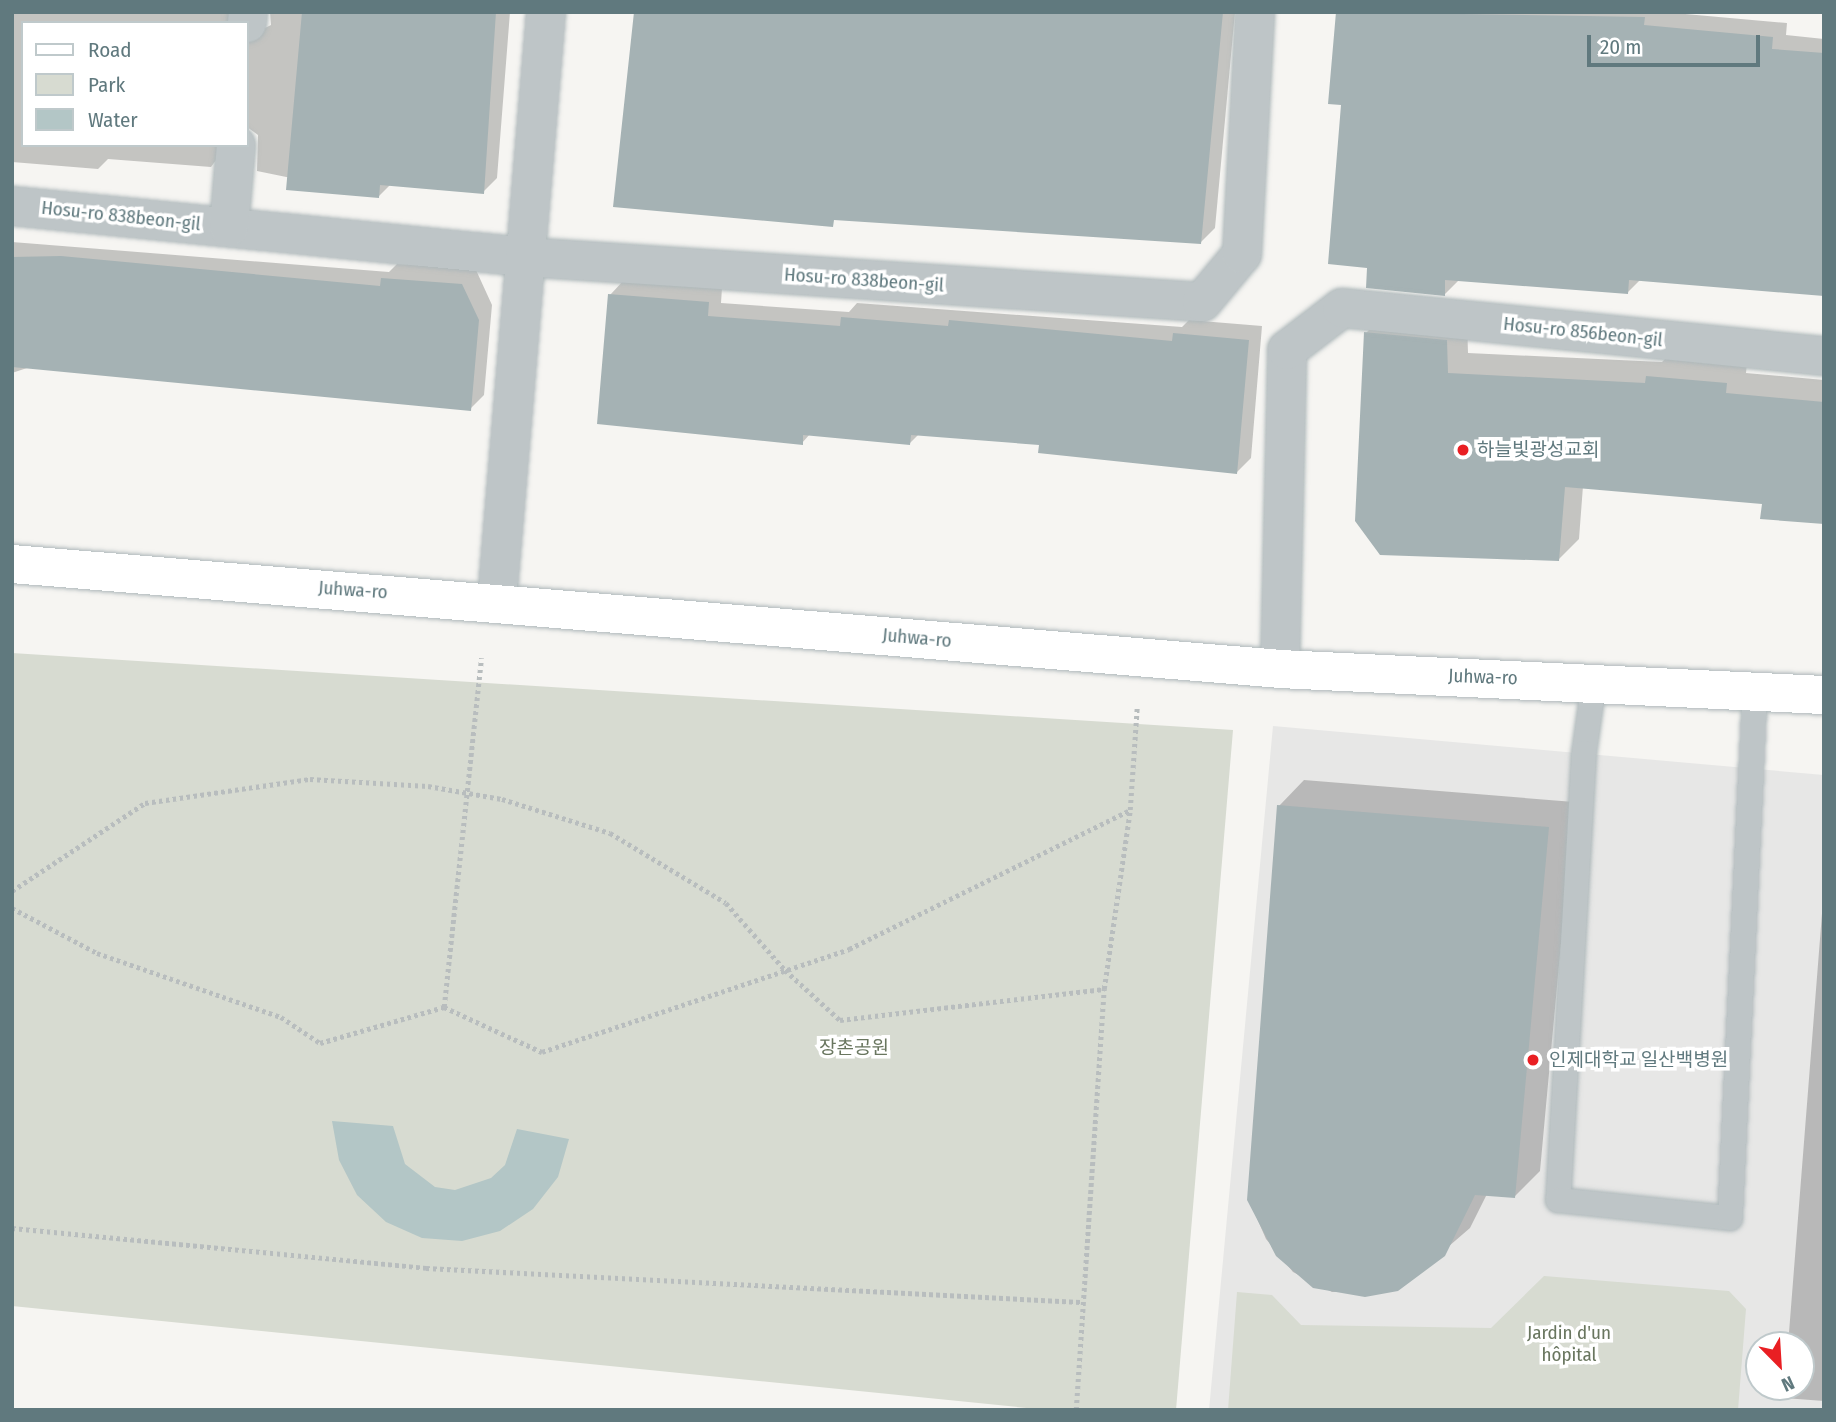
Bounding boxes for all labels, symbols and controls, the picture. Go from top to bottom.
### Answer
legend [21,21,248,147]
scale bar [1591,21,1764,65]
text: 20 m [1600,34,1641,60]
text: Road [88,37,132,63]
text: Park [88,72,125,98]
text: Water [88,107,138,133]
street label: Hosu-ro 838beon-gil [40,196,202,236]
street label: Hosu-ro 838beon-gil [783,263,945,297]
street label: Hosu-ro 856beon-gil [1502,312,1664,352]
place label: 하늘빛광성교회 [1477,439,1599,461]
marker: 하늘빛광성교회 [1455,442,1471,458]
street label: Juhwa-ro [318,576,388,604]
street label: Juhwa-ro [881,624,953,652]
street label: Juhwa-ro [1448,664,1518,690]
park label: 장촌공원 [819,1037,889,1059]
place label: 인제대학교 일산백병원 [1549,1049,1728,1071]
marker: 인제대학교 일산백병원 [1523,1050,1543,1070]
park label: Jardin d'un hôpital [1527,1322,1611,1366]
north arrow [1745,1331,1815,1401]
text: N [1778,1371,1798,1397]

